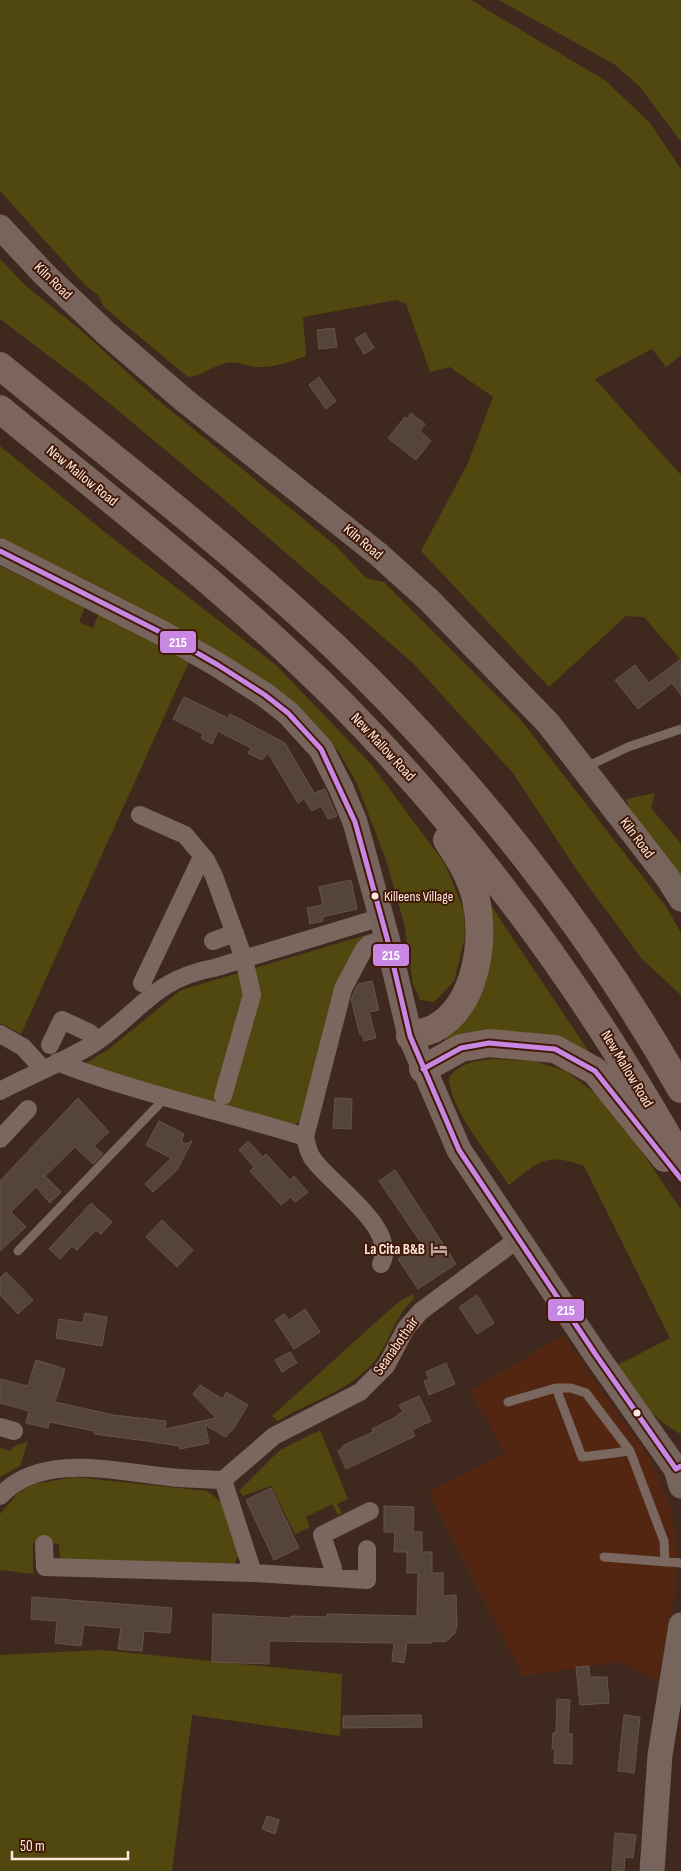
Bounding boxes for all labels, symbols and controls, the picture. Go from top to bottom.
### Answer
street label: Kiln Road [30,258,76,304]
street label: New Mallow Road [42,441,122,511]
street label: Kiln Road [339,520,387,564]
line badge: 215 [159,630,197,654]
text: 215 [169,634,187,651]
street label: New Mallow Road [347,709,419,785]
street label: Kiln Road [616,814,658,862]
place label: Killeens Village [384,888,453,905]
marker: Killeens Village [370,891,380,901]
line badge: 215 [372,943,410,967]
text: 215 [382,947,400,964]
street label: New Mallow Road [597,1027,657,1111]
hotel icon: La Cita B&B [429,1239,449,1259]
place label: La Cita B&B [364,1240,425,1259]
line badge: 215 [547,1298,585,1322]
text: 215 [557,1302,575,1319]
street label: Seanabothair [369,1313,423,1379]
unlabelled marker [632,1408,642,1418]
scale bar [12,1828,129,1860]
text: 50 m [20,1837,45,1856]

